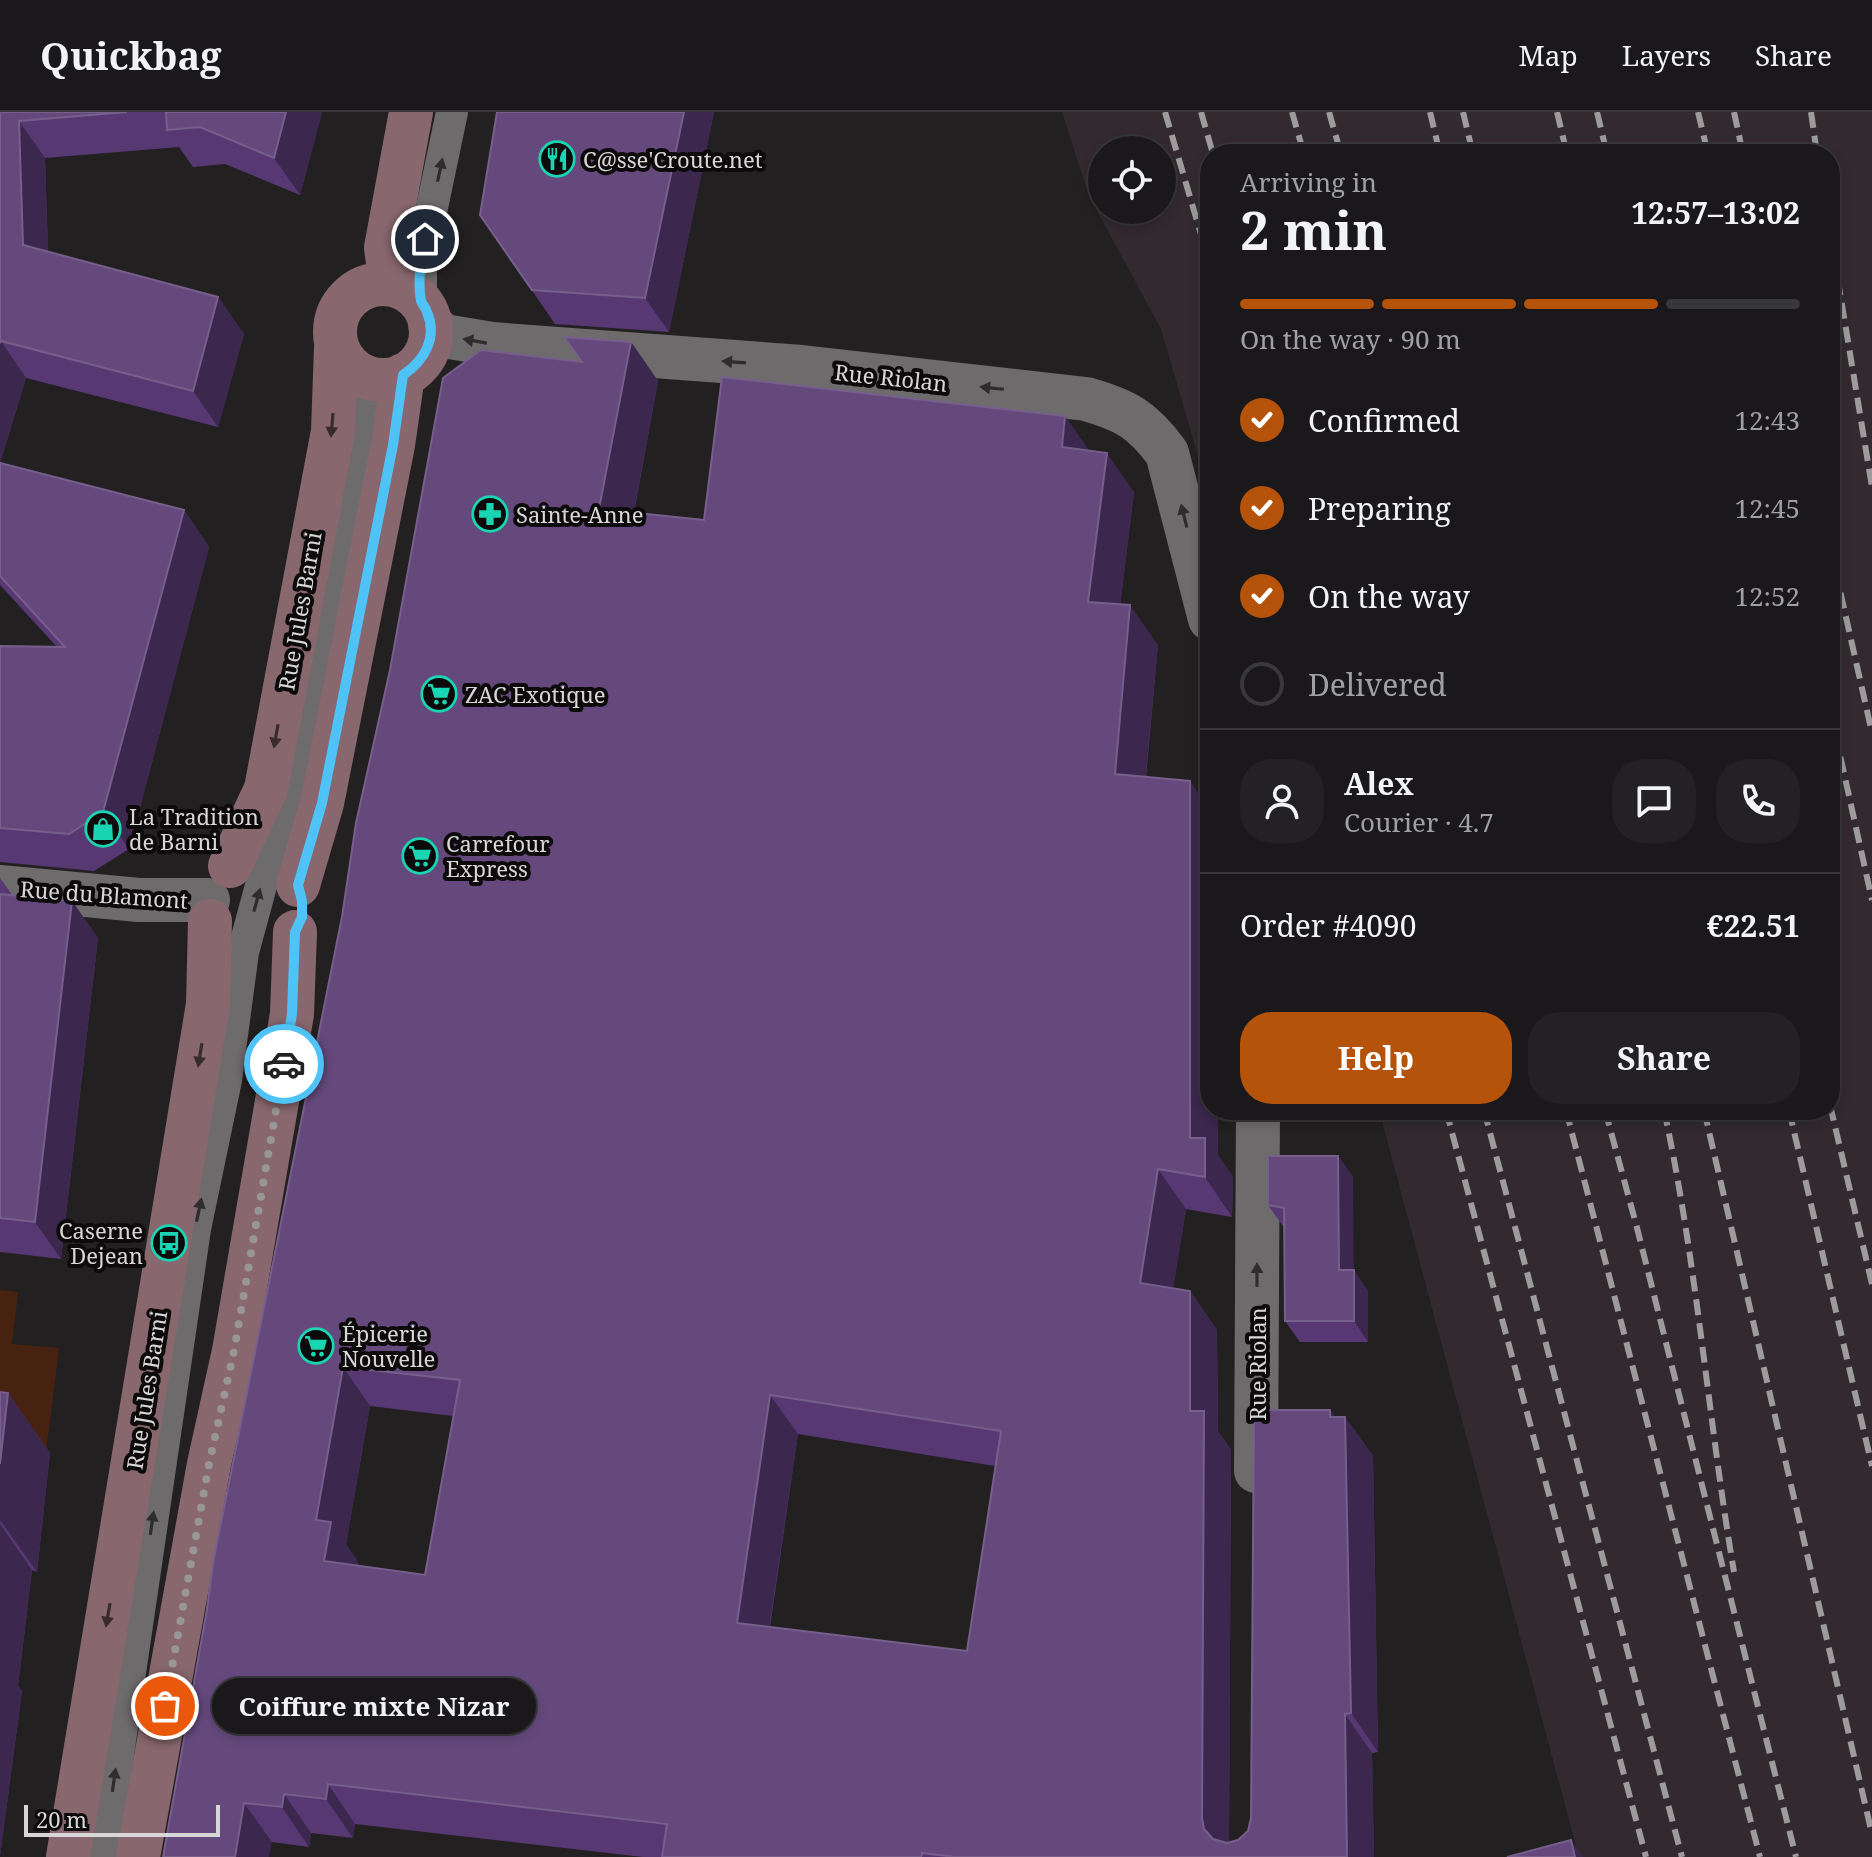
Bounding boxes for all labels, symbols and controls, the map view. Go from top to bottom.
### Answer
text: Quickbag [40,29,222,81]
text: Map [1519,36,1578,74]
text: Layers [1622,36,1711,74]
text: Share [1755,36,1832,74]
map controls [1088,136,1176,224]
button: locate [1088,136,1176,224]
restaurant icon: C@sse'Croute.net [538,140,576,178]
place label: C@sse'Croute.net [583,144,763,174]
one-way arrow [434,158,447,183]
text: Arriving in [1240,164,1377,200]
text: 12:57–13:02 [1631,192,1800,233]
text: 2 min [1240,194,1387,265]
pin [391,205,459,273]
icon: home [403,217,447,261]
text: On the way · 90 m [1240,321,1461,357]
one-way arrow [462,334,487,347]
one-way arrow [721,355,746,368]
street label: Rue Riolan [833,356,949,398]
one-way arrow [979,382,1004,395]
icon: check [1240,398,1284,442]
text: Confirmed [1308,400,1460,441]
text: 12:43 [1734,402,1800,438]
one-way arrow [325,413,338,438]
icon: check [1240,486,1284,530]
text: Preparing [1308,488,1451,529]
text: 12:45 [1734,490,1800,526]
pharmacy icon: Sainte-Anne [471,495,509,533]
place label: Sainte-Anne [516,499,644,529]
one-way arrow [1178,503,1190,528]
street label: Rue Jules Barni [270,529,328,693]
icon: check [1240,574,1284,618]
text: On the way [1308,576,1470,617]
text: 12:52 [1734,578,1800,614]
text: Delivered [1308,664,1447,705]
supermarket icon: ZAC Exotique [420,675,458,713]
place label: ZAC Exotique [465,679,605,709]
one-way arrow [270,723,282,748]
button: person [1240,759,1324,843]
button: chat [1612,759,1696,843]
button: phone [1716,759,1800,843]
text: Alex [1344,763,1414,804]
place label: La Tradition de Barni [129,801,259,856]
text: Courier · 4.7 [1344,804,1494,840]
shop icon: La Tradition de Barni [84,810,122,848]
place label: Carrefour Express [446,828,550,883]
supermarket icon: Carrefour Express [401,837,439,875]
street label: Rue du Blamont [19,873,189,915]
one-way arrow [251,887,264,911]
text: Order #4090 [1240,905,1417,946]
text: €22.51 [1707,905,1800,946]
button: Help [1240,1012,1512,1104]
button: Share [1528,1012,1800,1104]
courier [244,1024,324,1104]
one-way arrow [193,1042,205,1067]
icon: car [262,1042,306,1086]
one-way arrow [193,1197,206,1222]
place label: Caserne Dejean [59,1215,143,1270]
bus stop icon: Caserne Dejean [150,1224,188,1262]
one-way arrow [1251,1262,1263,1287]
street label: Rue Riolan [1242,1307,1272,1421]
street label: Rue Jules Barni [119,1308,173,1472]
place label: Épicerie Nouvelle [342,1318,435,1373]
supermarket icon: Épicerie Nouvelle [297,1327,335,1365]
one-way arrow [146,1510,159,1535]
one-way arrow [102,1603,114,1628]
pin [131,1672,199,1740]
callout: Coiffure mixte Nizar [213,1678,537,1734]
icon: bag [143,1684,187,1728]
text: Coiffure mixte Nizar [238,1688,510,1724]
one-way arrow [108,1767,121,1792]
scale bar [24,1801,220,1837]
text: 20 m [36,1804,87,1834]

